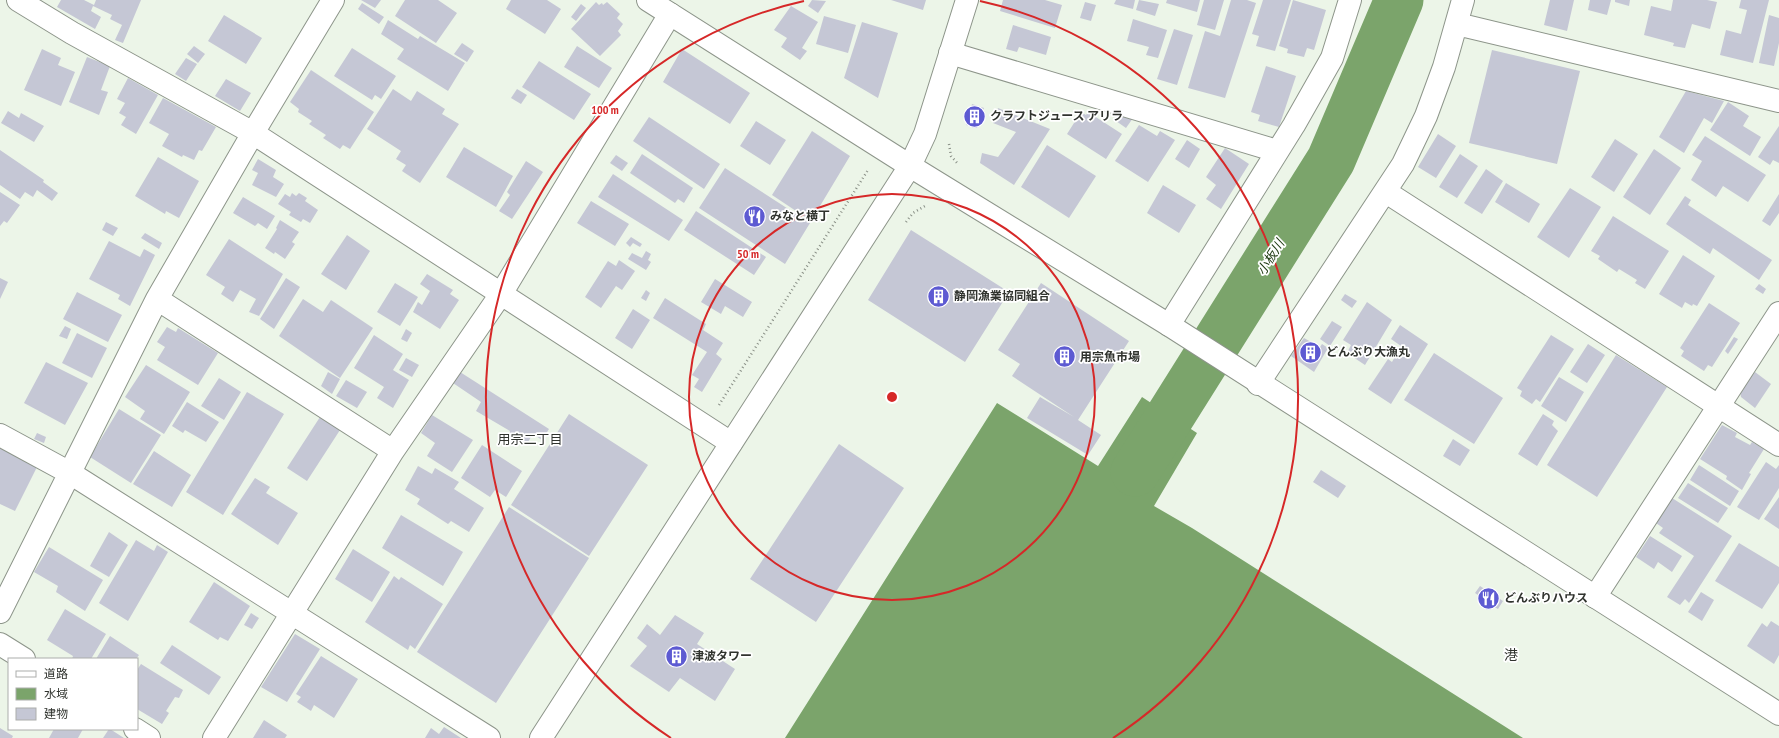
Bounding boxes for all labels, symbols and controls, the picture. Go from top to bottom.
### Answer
text: 100 m [591,102,619,117]
building icon: クラフトジュース アリラ [962,103,988,129]
place label: クラフトジュース アリラ [990,108,1123,123]
restaurant icon: みなと横丁 [742,203,768,229]
place label: みなと横丁 [770,208,830,223]
water label: 小板川 [1253,235,1289,278]
text: 50 m [737,246,759,261]
building icon: 静岡漁業協同組合 [925,283,951,309]
place label: 静岡漁業協同組合 [954,288,1050,303]
building icon: どんぶり大漁丸 [1297,339,1323,365]
building icon: 用宗魚市場 [1051,344,1077,370]
place label: どんぶり大漁丸 [1326,344,1410,359]
place label: 用宗魚市場 [1080,349,1140,364]
centre of rings [885,390,899,404]
district label: 用宗二丁目 [497,431,563,448]
restaurant icon: どんぶりハウス [1475,585,1501,611]
place label: どんぶりハウス [1504,590,1588,605]
building icon: 津波タワー [664,643,690,669]
district label: 港 [1504,646,1518,664]
place label: 津波タワー [692,648,752,663]
legend [8,658,138,730]
text: 道路 [44,666,68,681]
text: 水域 [44,686,68,701]
text: 建物 [44,706,68,721]

